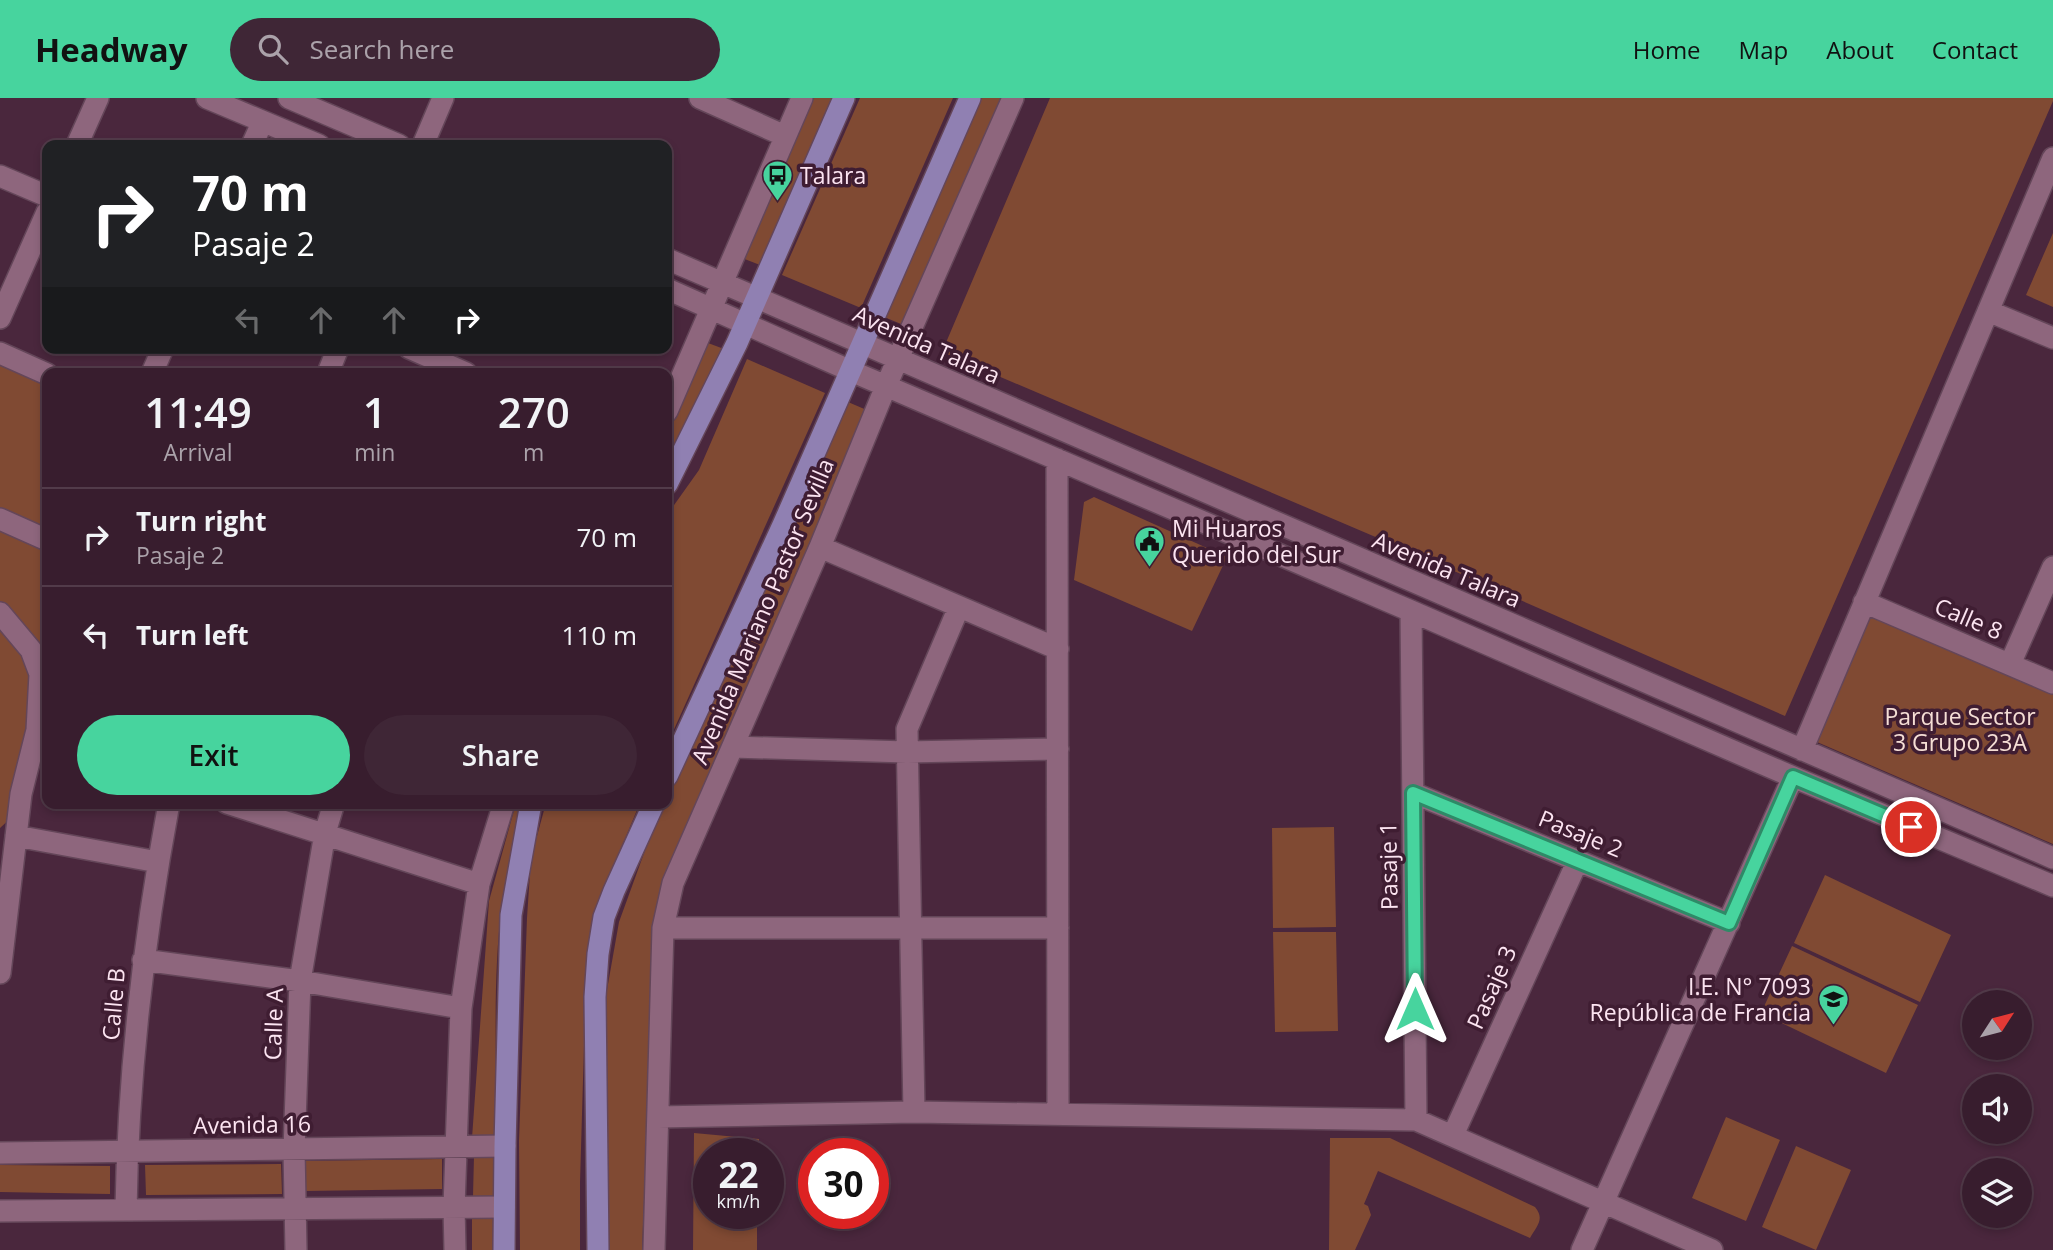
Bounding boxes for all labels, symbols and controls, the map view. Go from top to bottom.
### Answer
search box [230,18,720,81]
text: Headway [35,27,188,72]
icon: search [254,30,292,68]
text: Search here [310,31,454,67]
text: Home [1633,33,1701,66]
text: Map [1739,33,1788,66]
text: About [1826,33,1894,66]
text: Contact [1932,33,2018,66]
bus stop icon: Talara [760,158,794,202]
text: 70 m [192,159,309,225]
place label: Talara [800,159,866,191]
icon: right [77,168,168,259]
text: Pasaje 2 [192,222,315,265]
street label: Avenida Talara [848,297,1006,391]
icon: left [229,301,267,339]
icon: ahead [302,301,340,339]
icon: ahead [375,301,413,339]
icon: right [448,301,486,339]
text: 11:49 [144,383,252,440]
text: 1 [363,383,387,440]
text: 270 [498,383,570,440]
text: Arrival [163,436,233,468]
text: min [354,436,395,468]
text: m [523,436,544,468]
street label: Avenida Mariano Pastor Sevilla [683,453,841,769]
text: Turn right [136,503,267,539]
place label: Mi Huaros Querido del Sur [1172,512,1341,570]
icon: right [77,518,115,556]
text: 70 m [576,519,637,555]
street label: Avenida Talara [1368,523,1526,615]
public building icon: Mi Huaros Querido del Sur [1132,524,1166,568]
text: Pasaje 2 [136,539,224,571]
street label: Calle 8 [1930,589,2008,647]
icon: left [77,616,115,654]
text: Turn left [136,617,248,653]
text: 110 m [562,617,637,653]
park label: Parque Sector 3 Grupo 23A [1884,700,2036,758]
button: Exit [77,715,350,795]
button: Share [364,715,637,795]
pin [1881,797,1941,857]
street label: Pasaje 2 [1534,802,1628,864]
icon: arrive [1892,808,1930,846]
street label: Pasaje 1 [1371,822,1405,910]
street label: Pasaje 3 [1458,940,1524,1034]
street label: Calle B [94,966,132,1042]
place label: I.E. N° 7093 República de Francia [1590,970,1811,1028]
position arrow [1378,972,1452,1046]
school or university icon: I.E. N° 7093 República de Francia [1817,982,1851,1026]
street label: Calle A [256,987,290,1061]
north arrow [1962,990,2032,1060]
map controls [1962,990,2032,1228]
button: sound [1962,1074,2032,1144]
street label: Avenida 16 [193,1107,311,1141]
speed limit sign: 30 [798,1138,889,1229]
text: 22 [718,1151,759,1198]
button: layers [1962,1158,2032,1228]
text: km/h [717,1189,760,1213]

